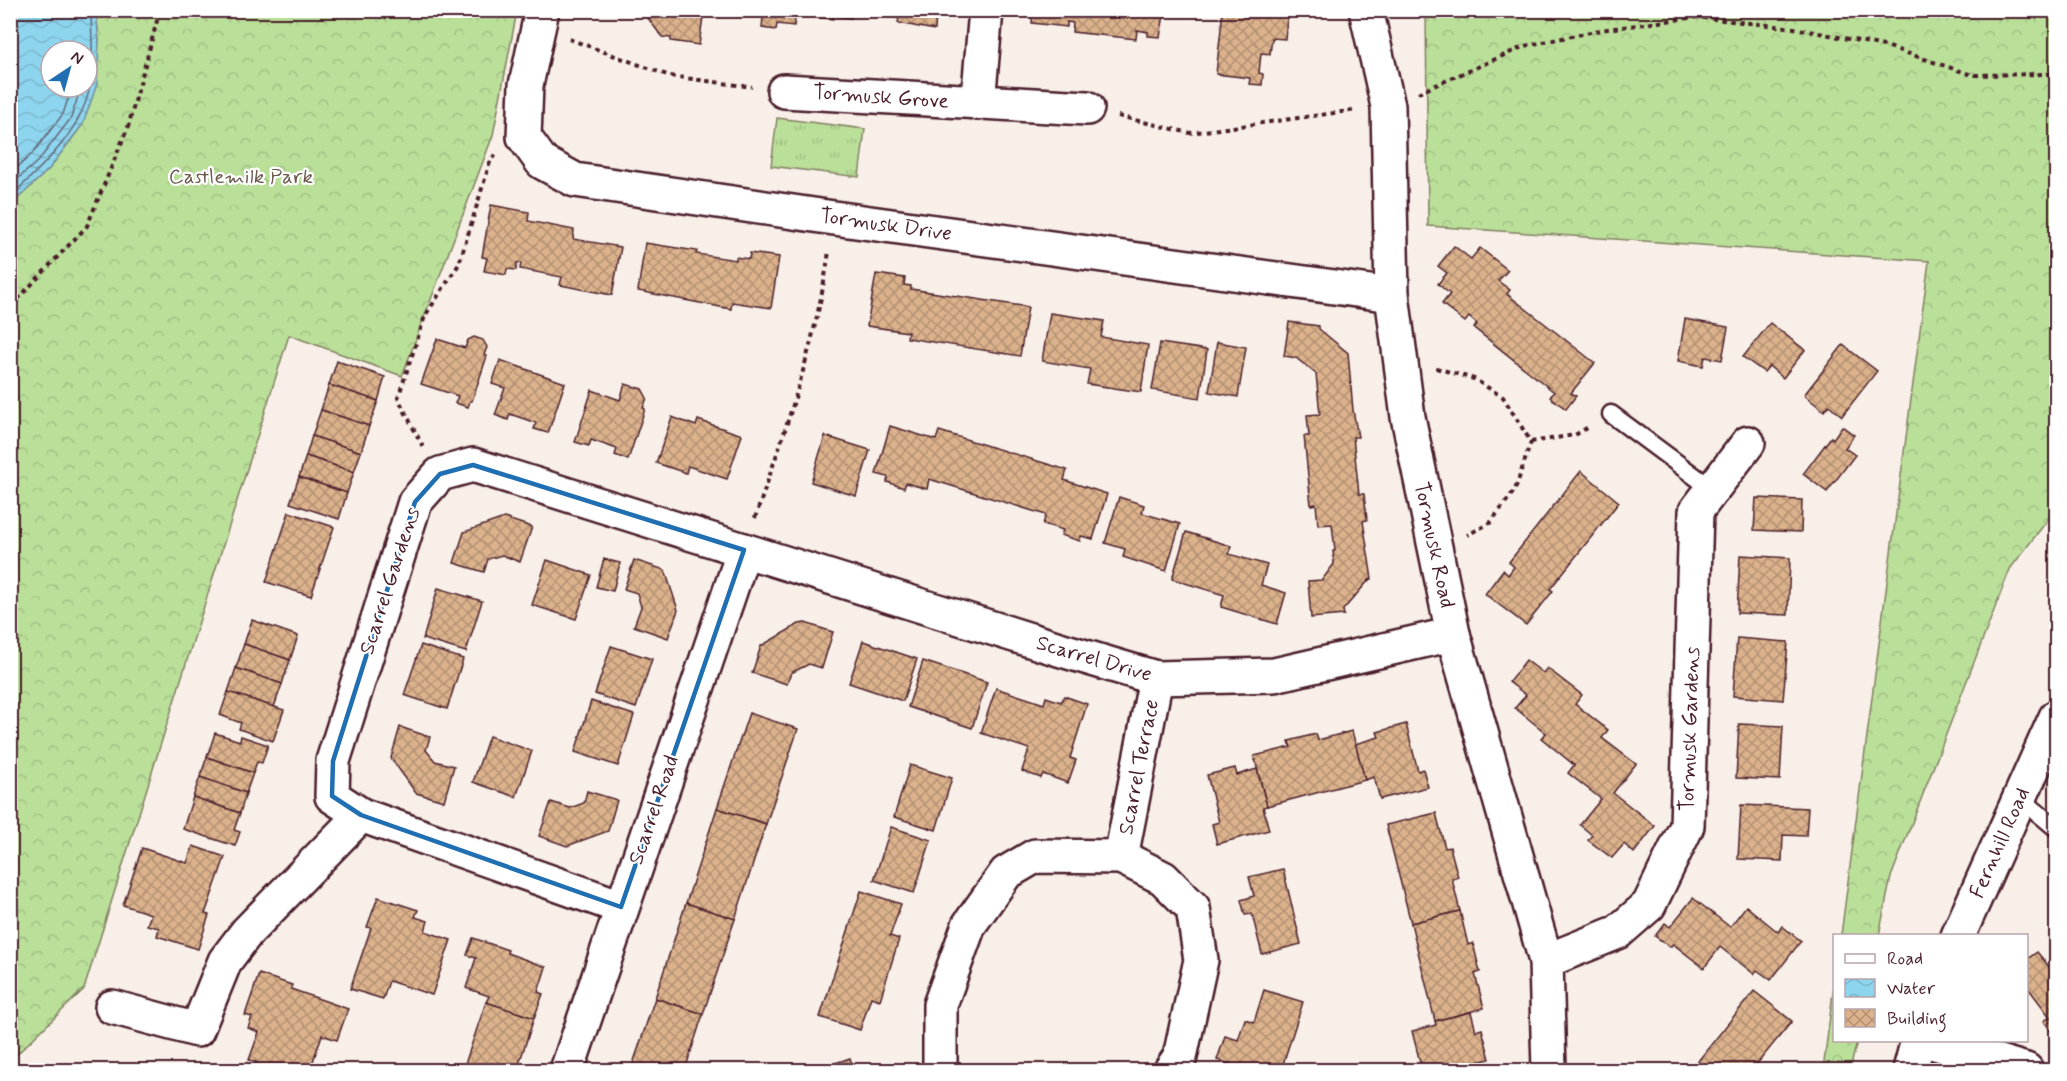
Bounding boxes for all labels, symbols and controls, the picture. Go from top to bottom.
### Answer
north arrow [39,39,99,99]
text: N [66,46,87,70]
street label: Tormusk Grove [812,78,950,116]
park label: Castlemilk Park [169,163,314,191]
street label: Tormusk Drive [818,202,954,248]
street label: Tormusk Road [1407,479,1461,611]
street label: Scarrel Gardens [353,504,427,658]
street label: Scarrel Drive [1033,629,1155,689]
street label: Tormusk Gardens [1673,646,1707,812]
street label: Scarrel Terrace [1112,697,1166,837]
street label: Scarrel Road [622,752,686,868]
street label: Fernhill Road [1963,783,2037,903]
legend [1833,934,2028,1042]
text: Road [1887,947,1923,971]
text: Water [1887,977,1936,1001]
text: Building [1887,1007,1947,1033]

